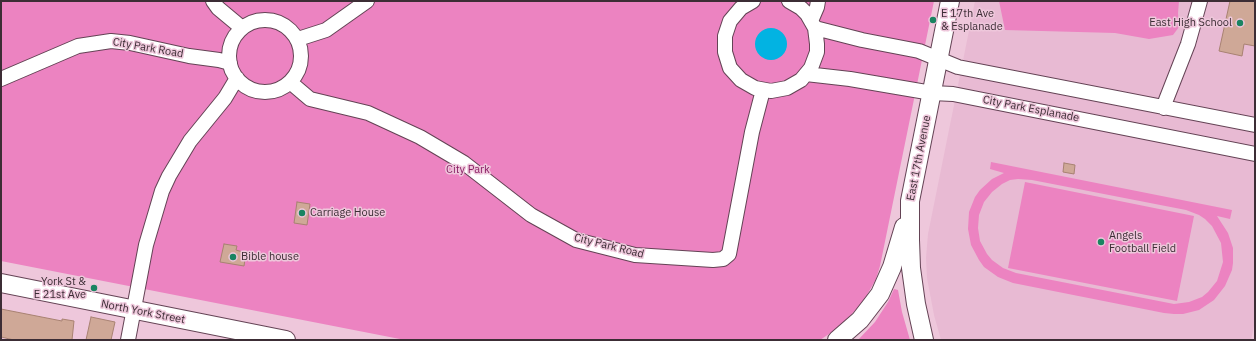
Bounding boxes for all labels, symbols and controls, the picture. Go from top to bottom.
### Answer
place label: E 17th Ave & Esplanade [941,7,1003,33]
marker: E 17th Ave & Esplanade [928,15,938,25]
place label: East High School [1149,16,1232,30]
marker: East High School [1235,18,1245,28]
street label: City Park Road [112,35,184,61]
street label: City Park Esplanade [982,93,1080,125]
street label: East 17th Avenue [904,114,934,202]
park label: City Park [446,163,490,177]
place label: Carriage House [310,206,385,220]
marker: Carriage House [297,208,307,218]
place label: Angels Football Field [1109,229,1176,255]
street label: City Park Road [573,231,645,261]
marker: Angels Football Field [1096,237,1106,247]
place label: Bible house [241,250,299,264]
marker: Bible house [228,252,238,262]
place label: York St & E 21st Ave [34,275,86,301]
marker: York St & E 21st Ave [89,283,99,293]
street label: North York Street [100,297,186,327]

